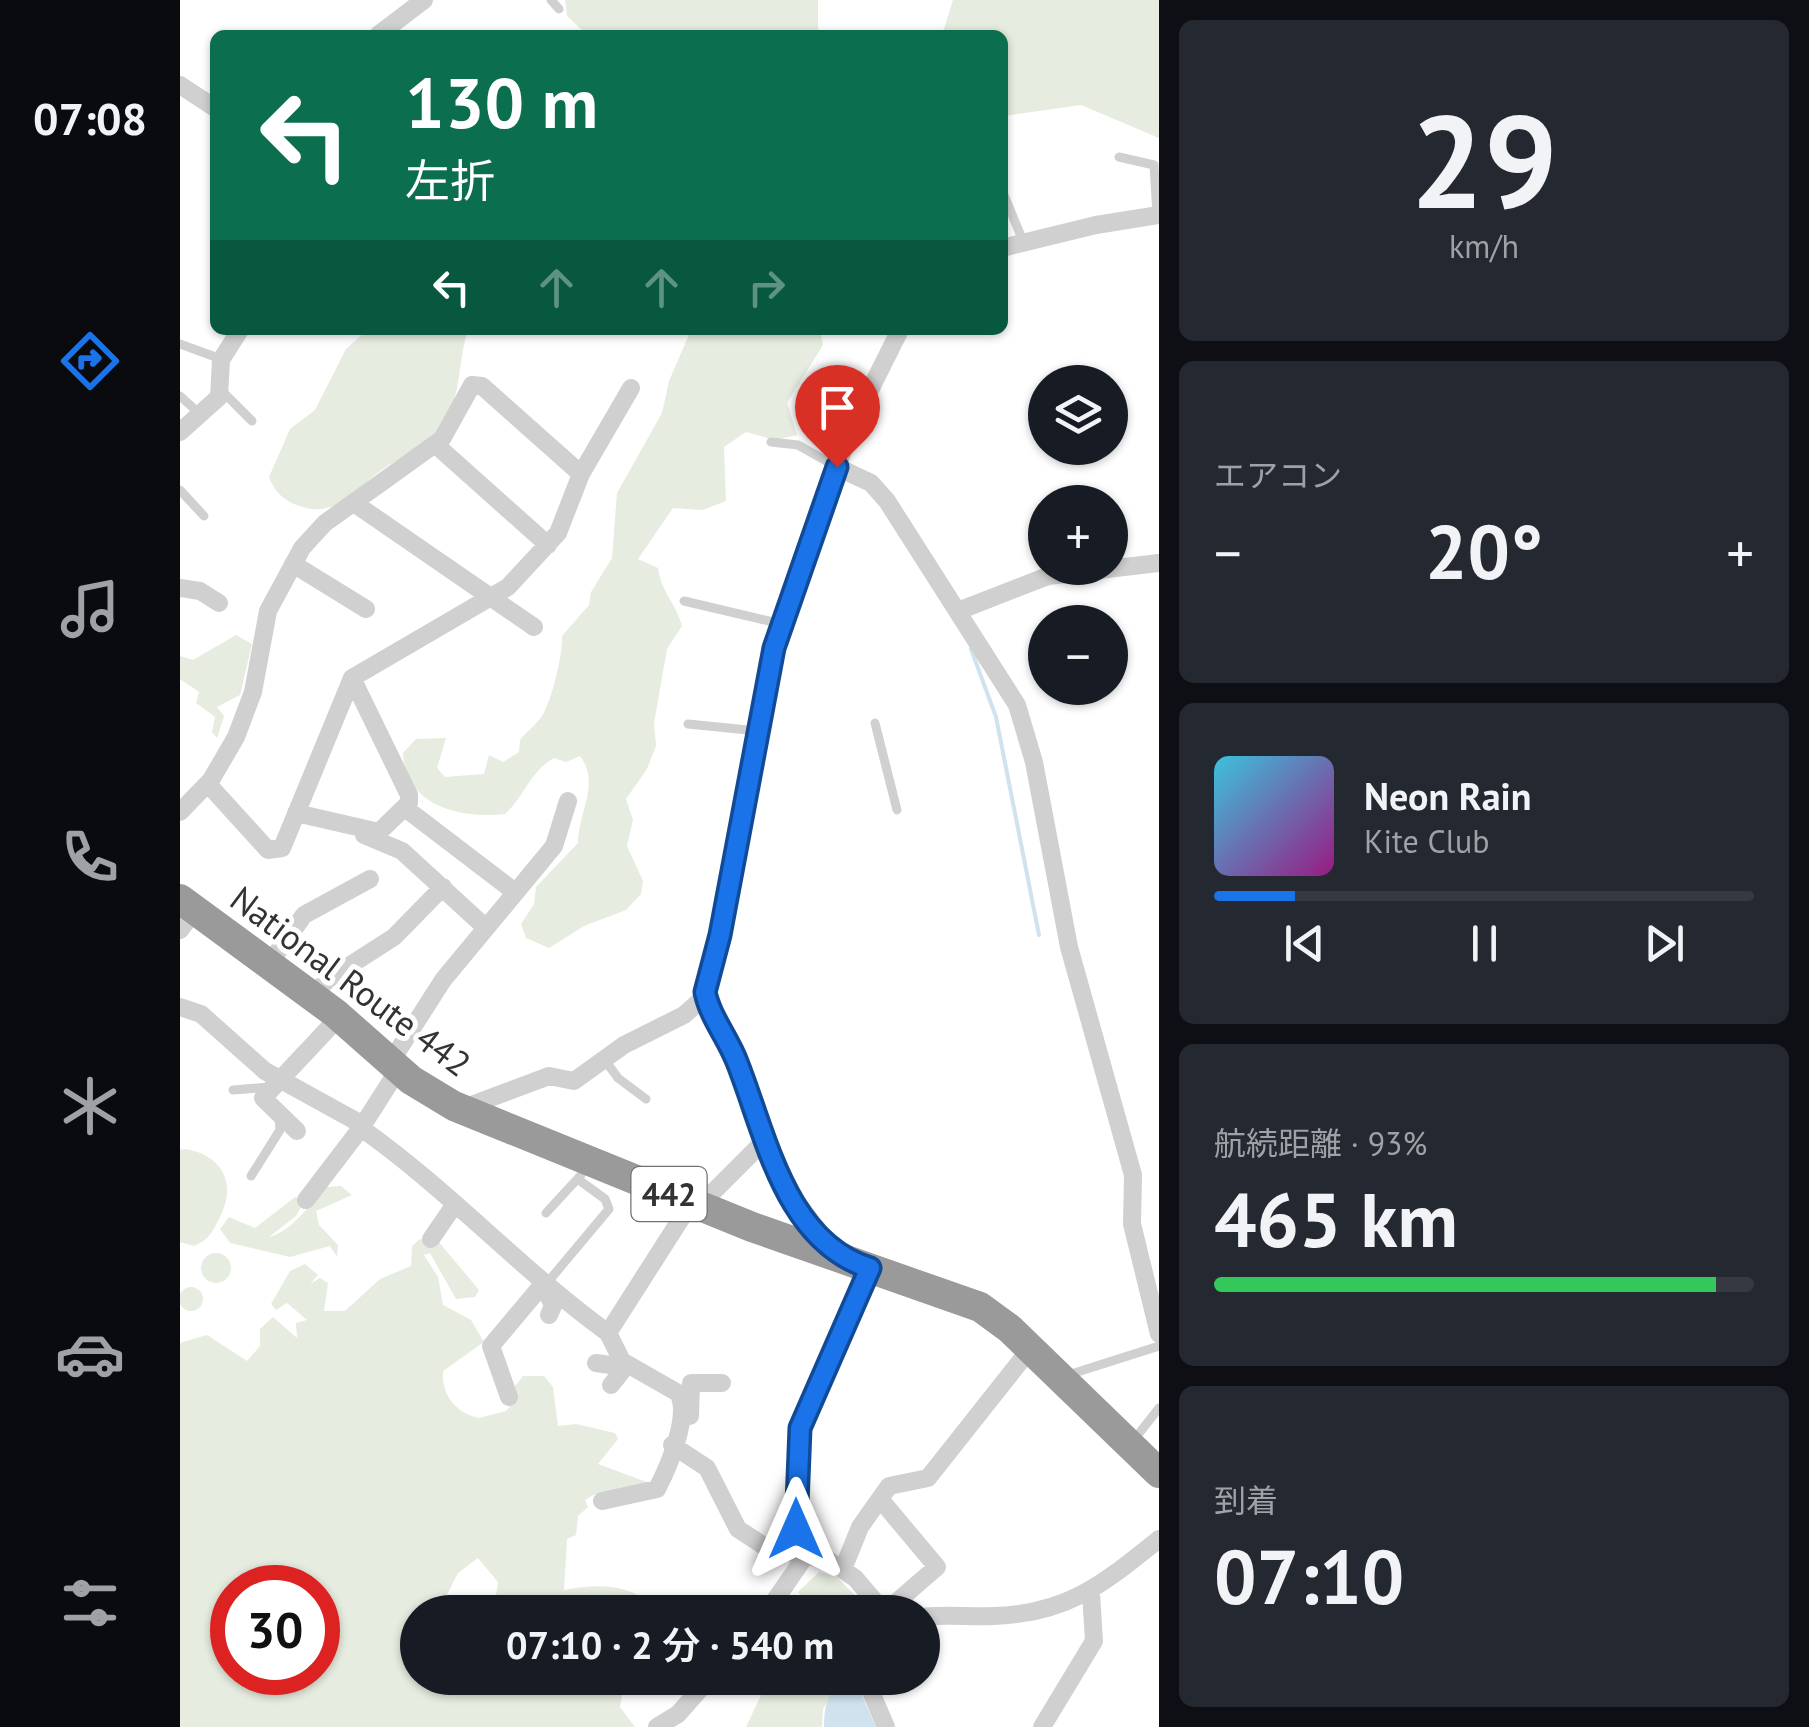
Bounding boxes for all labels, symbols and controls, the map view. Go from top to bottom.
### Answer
text: 130 m [405,57,598,147]
icon: left [240,70,370,200]
text: 29 [1410,76,1558,244]
text: 07:08 [33,89,147,147]
text: 左折 [405,151,495,209]
text: km/h [1449,225,1519,267]
icon: left [424,260,479,315]
icon: ahead [529,260,584,315]
icon: ahead [634,260,689,315]
icon: right [739,260,794,315]
icon: directions [55,326,125,396]
pin [795,365,880,468]
map controls [1028,365,1128,705]
button: layers [1028,365,1128,465]
icon: arrive [810,380,865,435]
text: エアコン [1214,454,1342,496]
button: + [1028,485,1128,585]
text: 20° [1425,503,1543,600]
text: − [1214,517,1242,588]
text: + [1726,517,1754,588]
icon: music [55,574,125,644]
button: − [1028,605,1128,705]
text: Neon Rain [1364,771,1531,820]
text: Kite Club [1364,820,1490,862]
icon: phone [55,822,125,892]
street label: National Route 442 [222,875,480,1087]
icon: previous [1277,916,1332,971]
icon: pause [1457,916,1512,971]
icon: next [1637,916,1692,971]
icon: climate [55,1071,125,1141]
text: 航続距離 · 93% [1214,1122,1427,1164]
road number: 442 [632,1167,706,1221]
text: 465 km [1214,1171,1458,1268]
icon: car [55,1319,125,1389]
position arrow [744,1477,848,1581]
text: 到着 [1214,1479,1278,1521]
text: 07:10 [1214,1528,1404,1625]
speed limit sign: 30 [210,1565,340,1695]
icon: filters [55,1568,125,1638]
text: 07:10 · 2 分 · 540 m [506,1620,834,1669]

